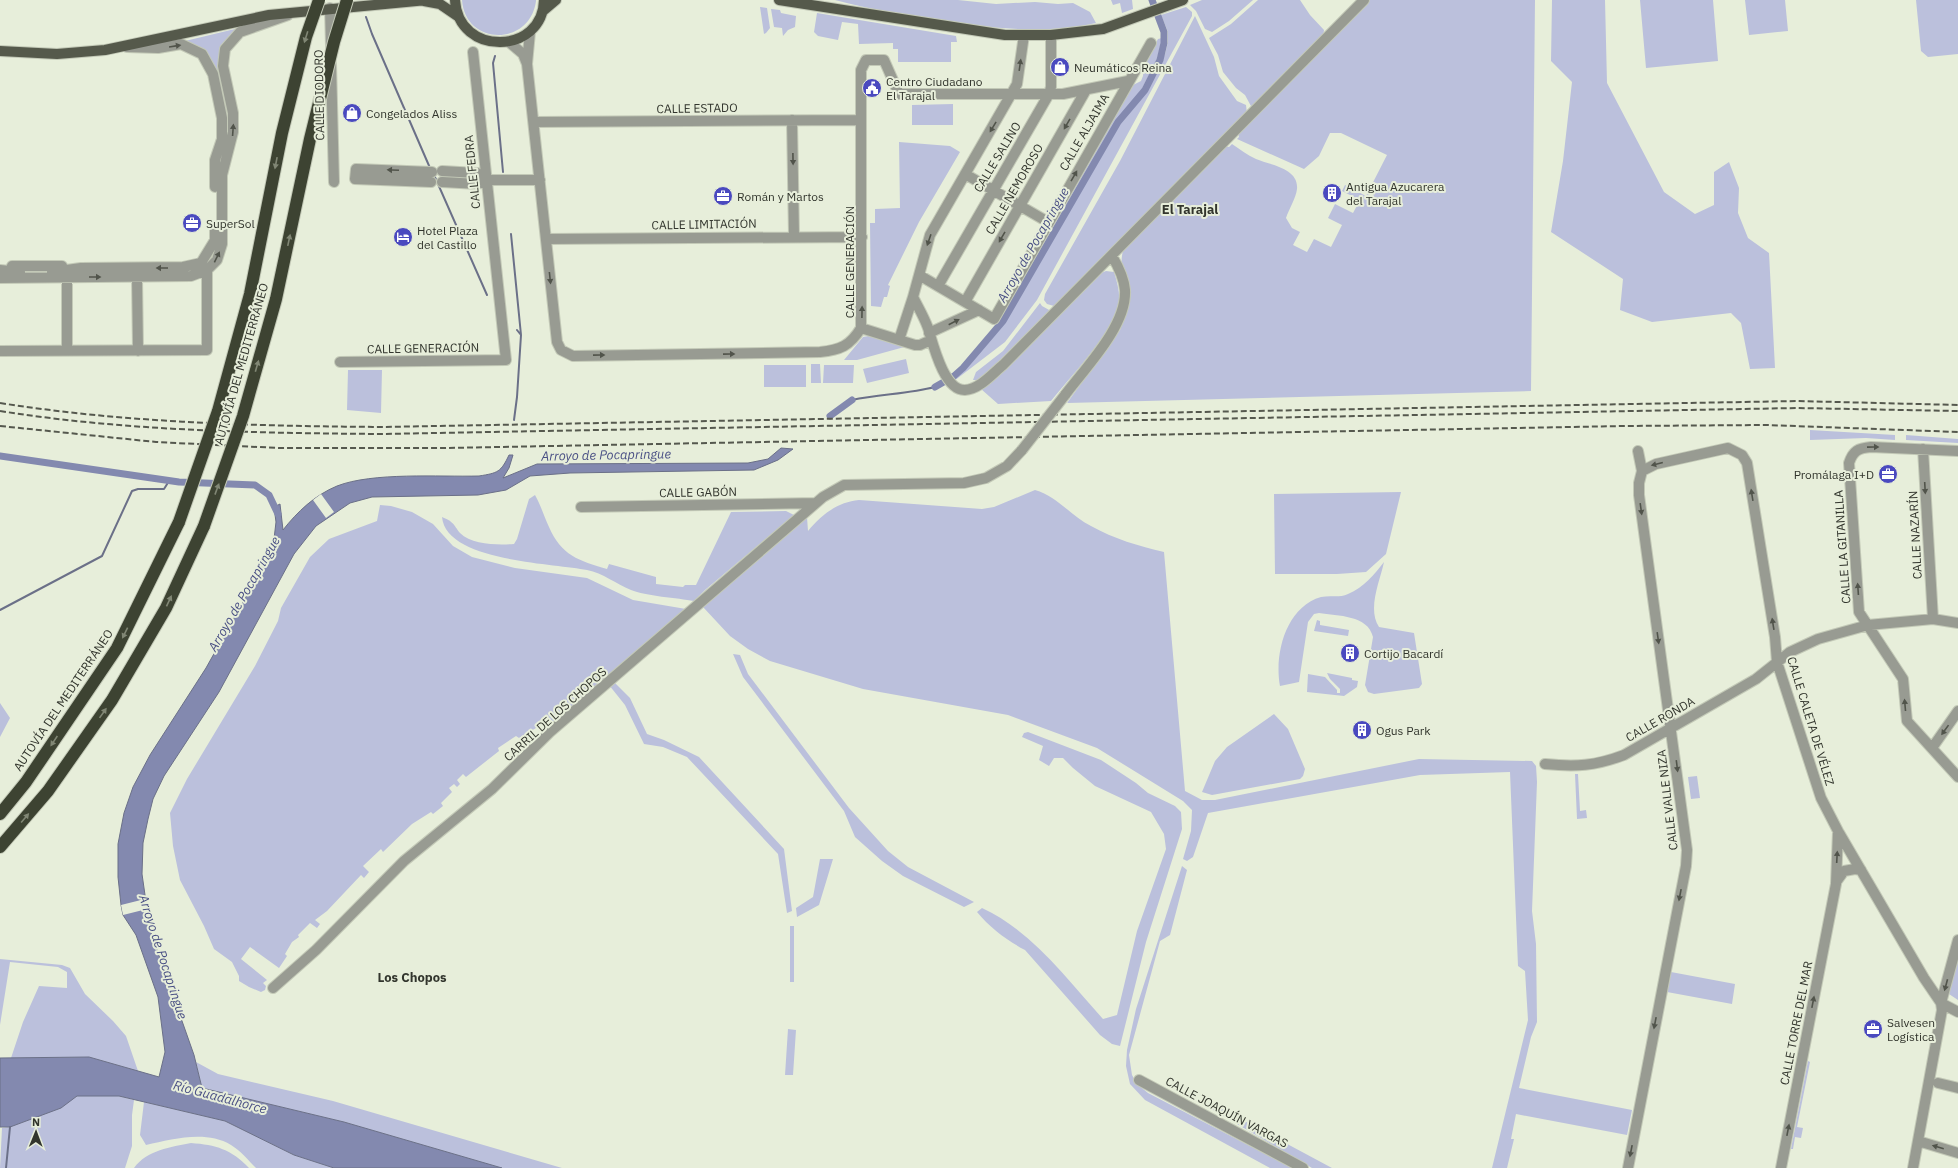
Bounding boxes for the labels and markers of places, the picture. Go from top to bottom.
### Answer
shop icon: Neumáticos Reina [1049,56,1071,78]
place label: Neumáticos Reina [1074,60,1172,75]
place label: Centro Ciudadano El Tarajal [886,74,983,103]
public building icon: Centro Ciudadano El Tarajal [861,77,883,99]
shop icon: Congelados Aliss [341,102,363,124]
place label: Congelados Aliss [366,106,458,121]
place label: Antigua Azucarera del Tarajal [1346,179,1445,208]
building icon: Antigua Azucarera del Tarajal [1321,182,1343,204]
office icon: Román y Martos [712,185,734,207]
place label: Román y Martos [737,189,824,204]
office icon: SuperSol [181,212,203,234]
place label: SuperSol [206,216,255,231]
place label: Hotel Plaza del Castillo [417,223,479,252]
hotel icon: Hotel Plaza del Castillo [392,226,414,248]
office icon: Promálaga I+D [1877,463,1899,485]
place label: Promálaga I+D [1794,467,1874,482]
building icon: Cortijo Bacardí [1339,642,1361,664]
place label: Cortijo Bacardí [1364,646,1443,661]
building icon: Ogus Park [1351,719,1373,741]
place label: Ogus Park [1376,723,1431,738]
place label: Salvesen Logística [1887,1015,1935,1044]
office icon: Salvesen Logística [1862,1018,1884,1040]

